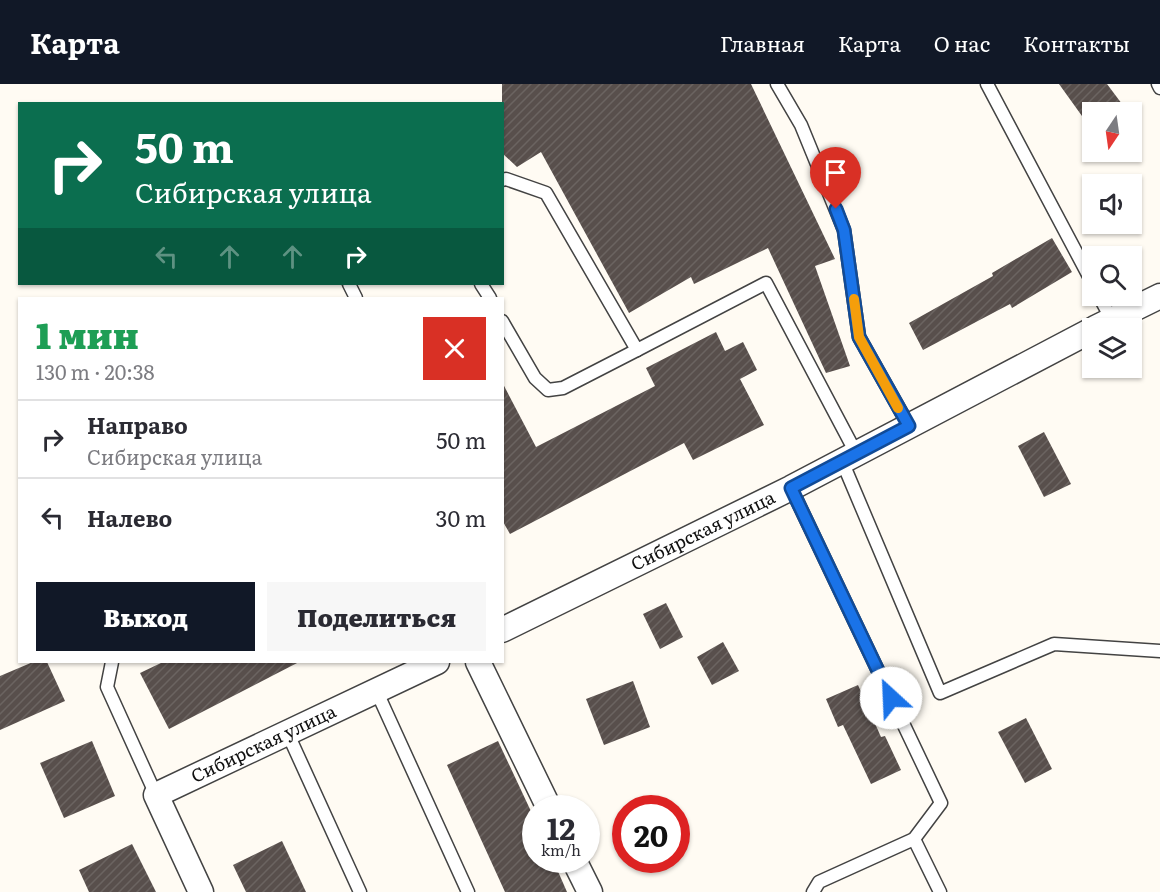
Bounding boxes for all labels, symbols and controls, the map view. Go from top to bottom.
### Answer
text: Карта [30,21,120,63]
text: Главная [720,27,805,58]
text: Карта [838,27,901,58]
text: О нас [934,27,990,58]
text: Контакты [1023,27,1130,58]
north arrow [1082,102,1142,162]
map controls [1082,102,1142,378]
text: 50 m [135,114,234,176]
icon: right [36,126,114,204]
pin [810,147,861,209]
icon: arrive [819,156,852,189]
text: Сибирская улица [135,171,371,211]
button: sound [1082,174,1142,234]
icon: left [150,240,183,273]
icon: ahead [213,240,246,273]
icon: ahead [276,240,309,273]
icon: right [339,240,372,273]
button: search [1082,246,1142,306]
text: 1 мин [36,307,139,360]
button: close [423,317,486,380]
button: layers [1082,318,1142,378]
text: 130 m · 20:38 [36,356,155,386]
text: Направо [87,408,188,441]
icon: right [36,423,69,456]
text: 50 m [436,423,486,456]
text: Сибирская улица [87,441,262,471]
street label: Сибирская улица [626,483,779,577]
icon: left [36,501,69,534]
text: Налево [87,501,172,534]
text: 30 m [436,501,486,534]
button: Выход [36,582,255,651]
button: Поделиться [267,582,486,651]
position arrow [859,666,923,730]
street label: Сибирская улица [186,697,340,789]
speed limit sign: 20 [612,795,690,873]
text: 12 [547,805,575,849]
text: km/h [541,838,581,861]

